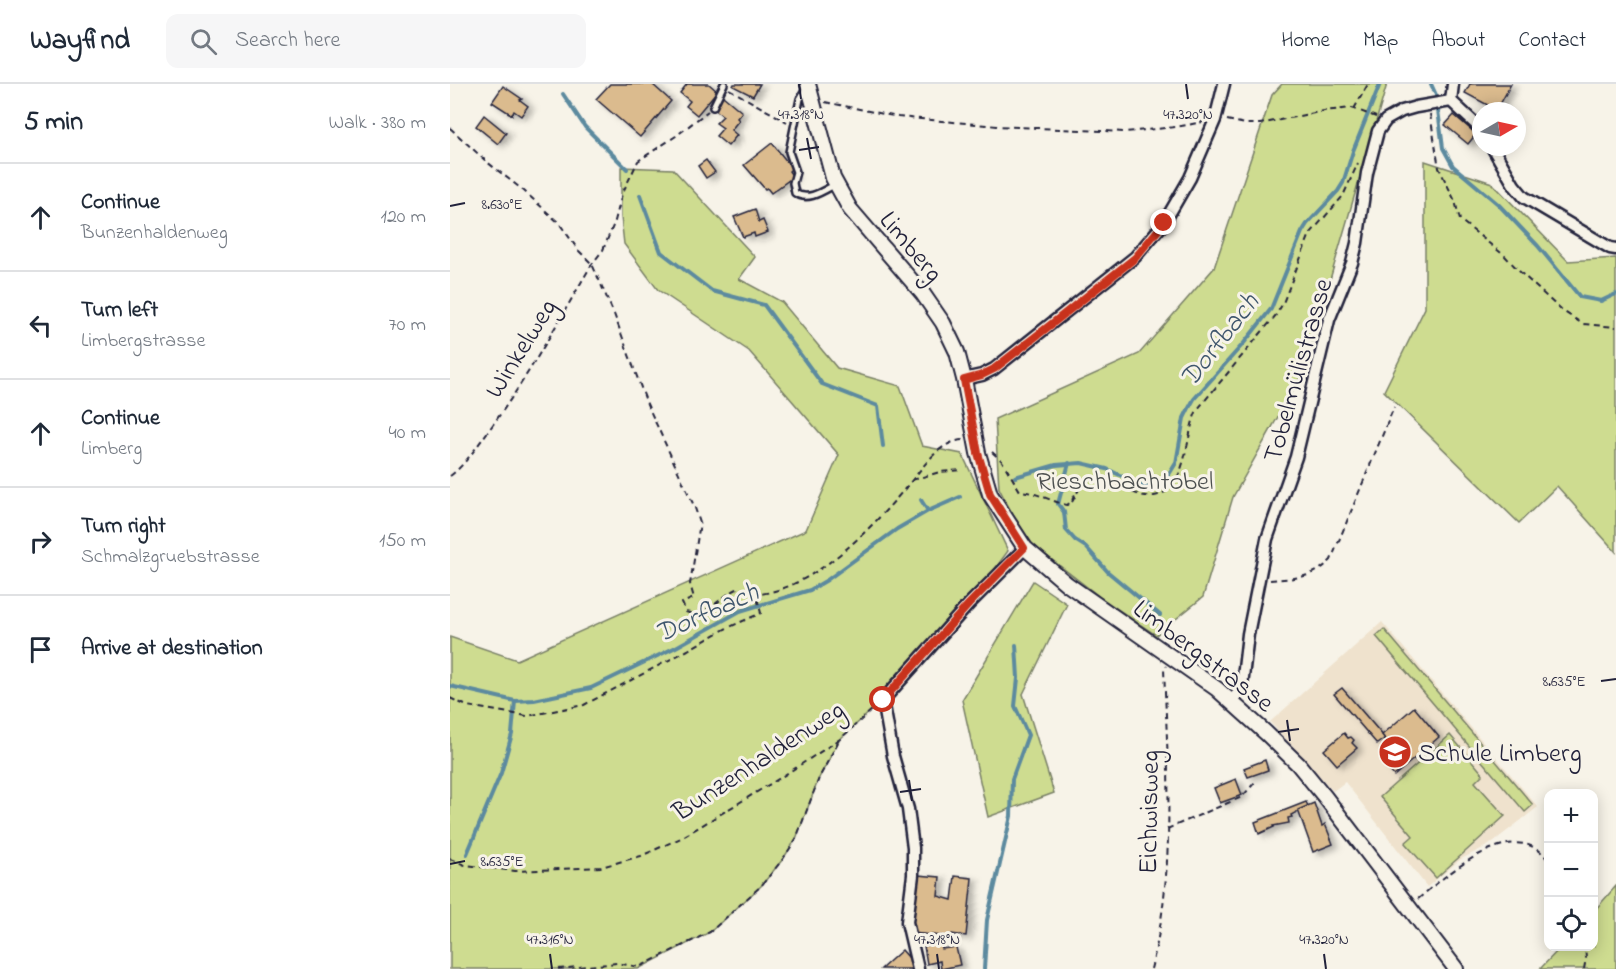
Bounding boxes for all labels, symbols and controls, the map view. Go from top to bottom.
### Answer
search box [166,14,586,68]
text: Wayfind [30,21,130,62]
icon: search [187,25,220,58]
text: Search here [235,25,340,57]
text: Home [1281,26,1330,56]
text: Map [1363,26,1398,56]
text: About [1431,26,1485,56]
text: Contact [1518,26,1586,56]
north arrow [1472,102,1526,156]
text: 5 min [24,104,83,142]
text: 47.318°N [778,104,824,126]
text: 47.320°N [1163,104,1213,126]
text: Walk · 380 m [328,109,426,138]
text: Continue [81,187,160,219]
text: 8.630°E [481,194,523,216]
icon: ahead [24,201,57,234]
text: 120 m [381,203,426,232]
street label: Limberg [869,203,952,292]
route end [1150,209,1176,235]
text: Bunzenhaldenweg [81,219,228,248]
street label: Tobelmülistrasse [1255,273,1345,467]
water label: Dorfbach [1171,285,1271,397]
street label: Winkelweg [476,292,568,407]
text: Turn left [81,295,158,327]
icon: left [24,309,57,342]
text: 70 m [389,311,426,340]
text: Limbergstrasse [81,327,205,356]
text: Continue [81,403,160,435]
icon: ahead [24,417,57,450]
text: 40 m [389,419,426,448]
text: Limberg [81,435,142,464]
park label: Rieschbachtobel [1036,463,1214,502]
text: Turn right [81,511,166,543]
icon: right [24,525,57,558]
text: 150 m [379,527,426,556]
text: Schmalzgruebstrasse [81,543,260,572]
water label: Dorfbach [649,573,766,655]
street label: Limbergstrasse [1124,591,1282,724]
icon: arrive [24,633,57,666]
text: Arrive at destination [81,633,263,665]
text: 8.635°E [1542,671,1586,693]
route start [869,686,895,712]
street label: Bunzenhaldenweg [665,692,853,833]
school or university icon: Schule Limberg [1377,734,1413,770]
place label: Schule Limberg [1418,735,1582,774]
street label: Eichwisweg [1130,750,1171,875]
map controls [1544,789,1598,951]
button: + [1544,789,1598,843]
button: − [1544,843,1598,897]
text: 8.635°E [480,851,524,873]
button: locate [1544,897,1598,951]
text: 47.316°N [526,929,574,951]
text: 47.318°N [914,929,960,951]
text: 47.320°N [1299,929,1349,951]

